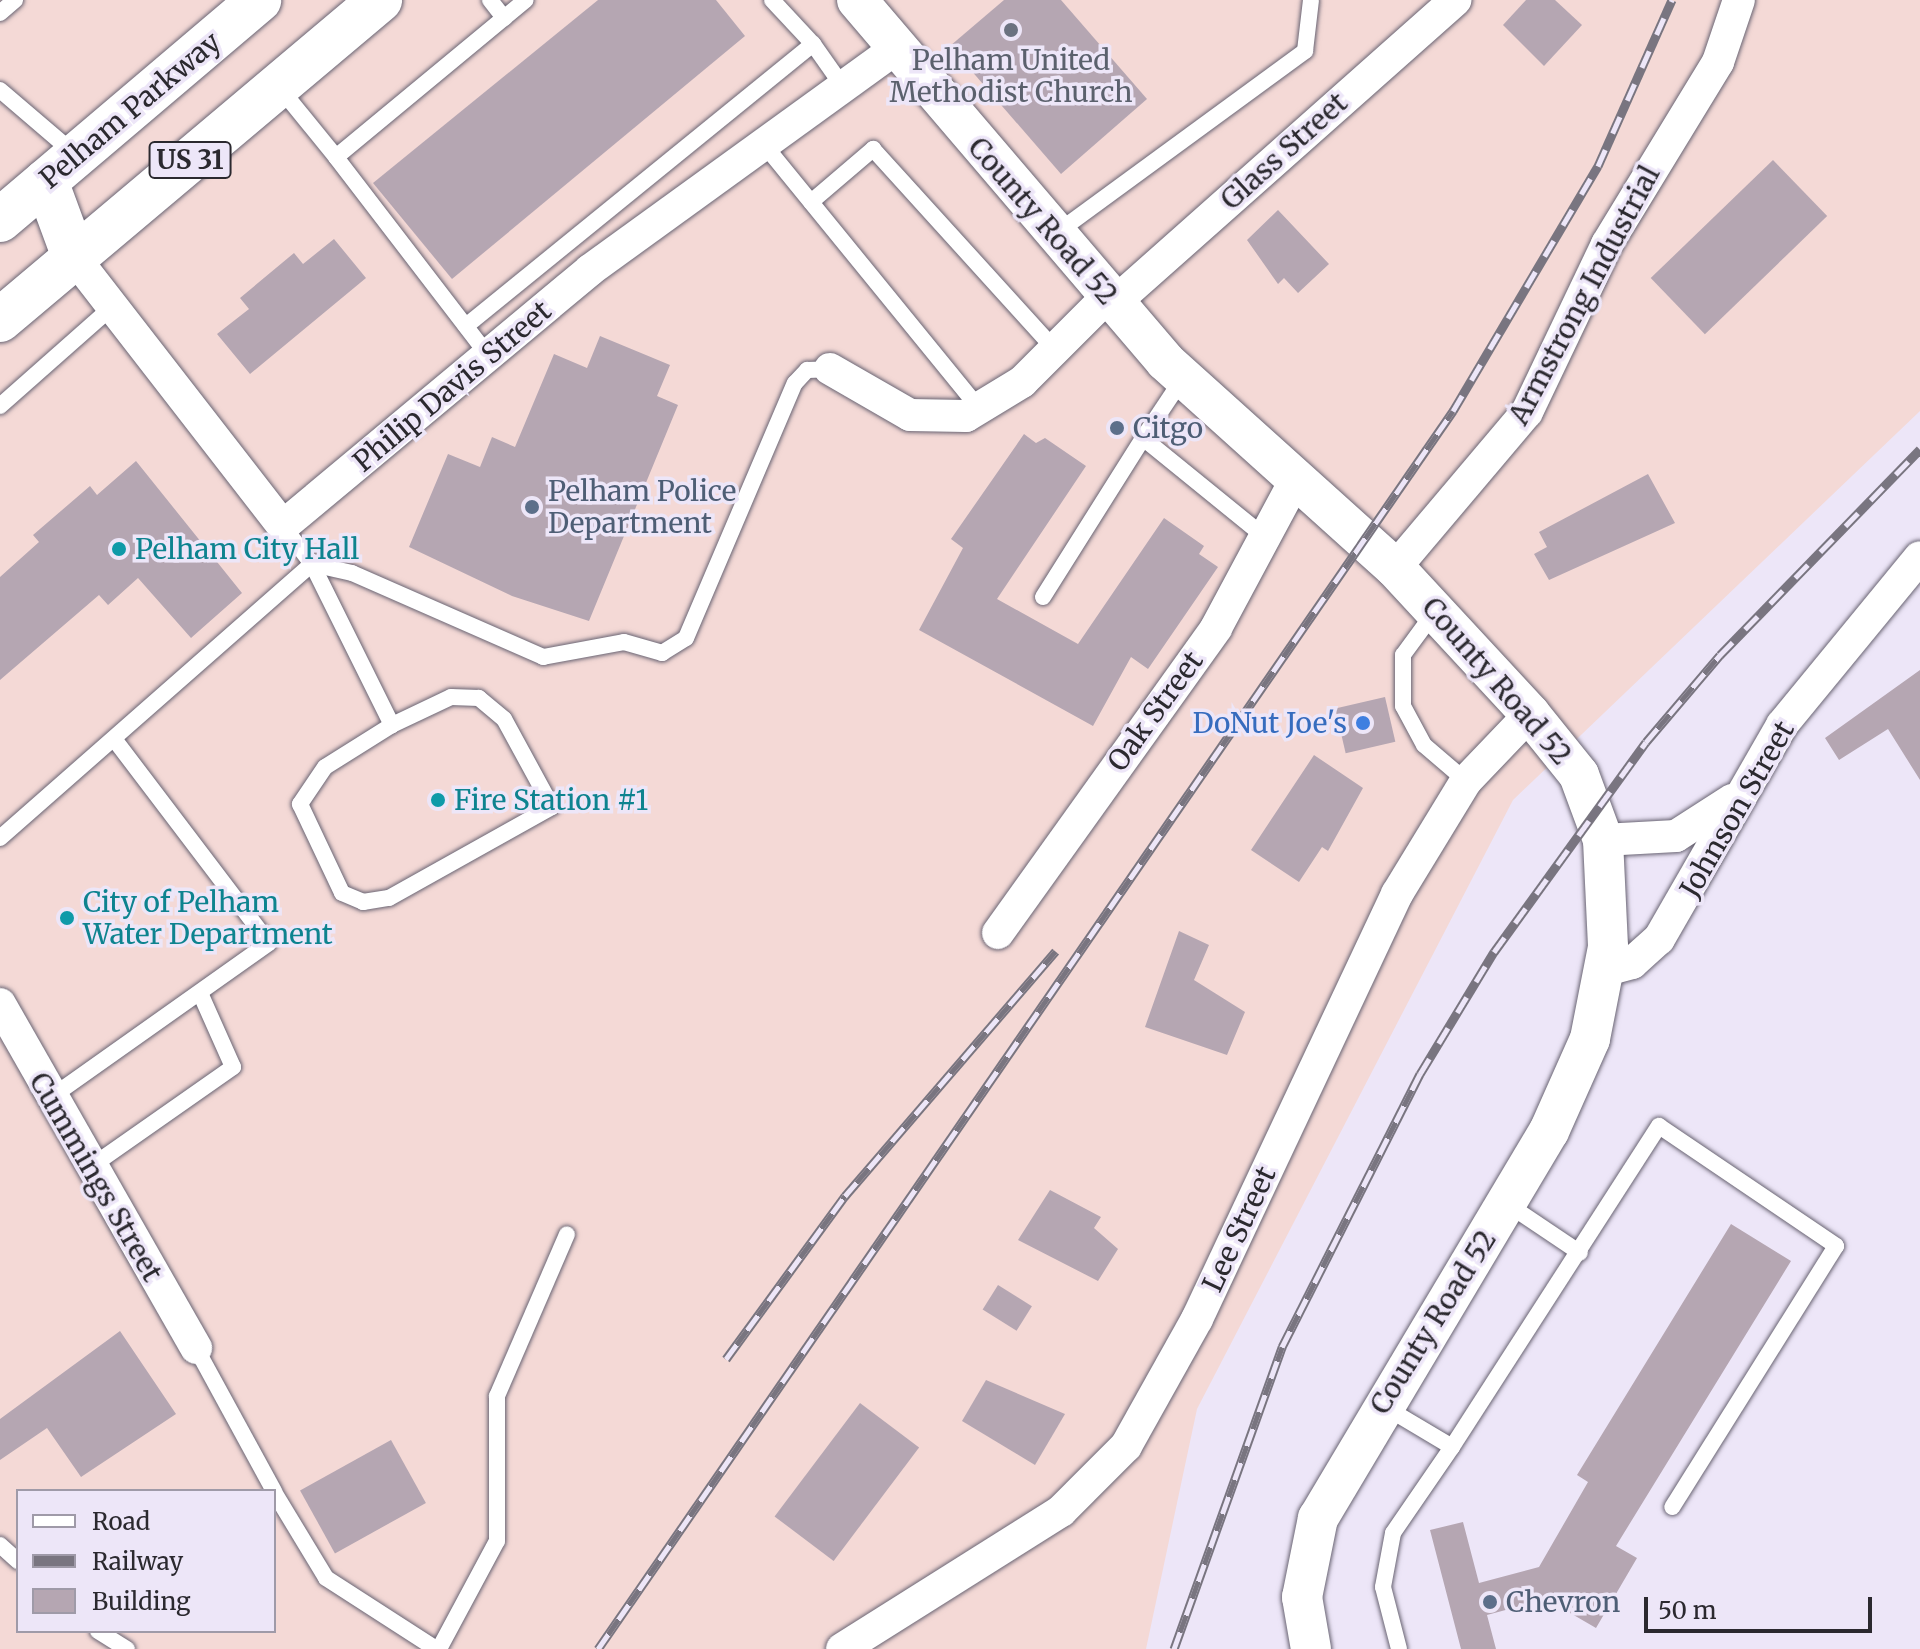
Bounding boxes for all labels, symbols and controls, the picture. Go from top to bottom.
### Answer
marker: Pelham United Methodist Church [1002,21,1020,39]
street label: Pelham Parkway [33,25,227,195]
place label: Pelham United Methodist Church [889,43,1133,109]
street label: Glass Street [1214,86,1354,216]
street label: County Road 52 [961,131,1125,311]
road number: US 31 [148,138,232,182]
street label: Armstrong Industrial [1502,160,1666,430]
street label: Philip Davis Street [346,294,558,478]
place label: Citgo [1133,411,1203,445]
marker: Citgo [1108,419,1126,437]
place label: Pelham Police Department [548,474,736,540]
marker: Pelham Police Department [523,498,541,516]
place label: Pelham City Hall [135,532,359,566]
marker: Pelham City Hall [110,540,128,558]
street label: County Road 52 [1415,591,1579,771]
street label: Oak Street [1100,645,1210,777]
place label: DoNut Joe's [1192,706,1347,740]
marker: DoNut Joe's [1354,714,1372,732]
street label: Johnson Street [1673,715,1801,903]
place label: Fire Station #1 [454,783,648,817]
marker: Fire Station #1 [429,791,447,809]
place label: City of Pelham Water Department [83,885,333,951]
marker: City of Pelham Water Department [58,909,76,927]
street label: Cummings Street [23,1067,169,1287]
street label: Lee Street [1195,1161,1283,1297]
street label: County Road 52 [1363,1224,1503,1420]
legend [16,1489,276,1633]
text: Road [92,1506,150,1537]
text: Railway [92,1546,183,1577]
scale bar [1648,1581,1876,1631]
place label: Chevron [1506,1585,1620,1619]
text: Building [92,1586,191,1617]
marker: Chevron [1481,1593,1499,1611]
text: 50 m [1658,1595,1717,1626]

